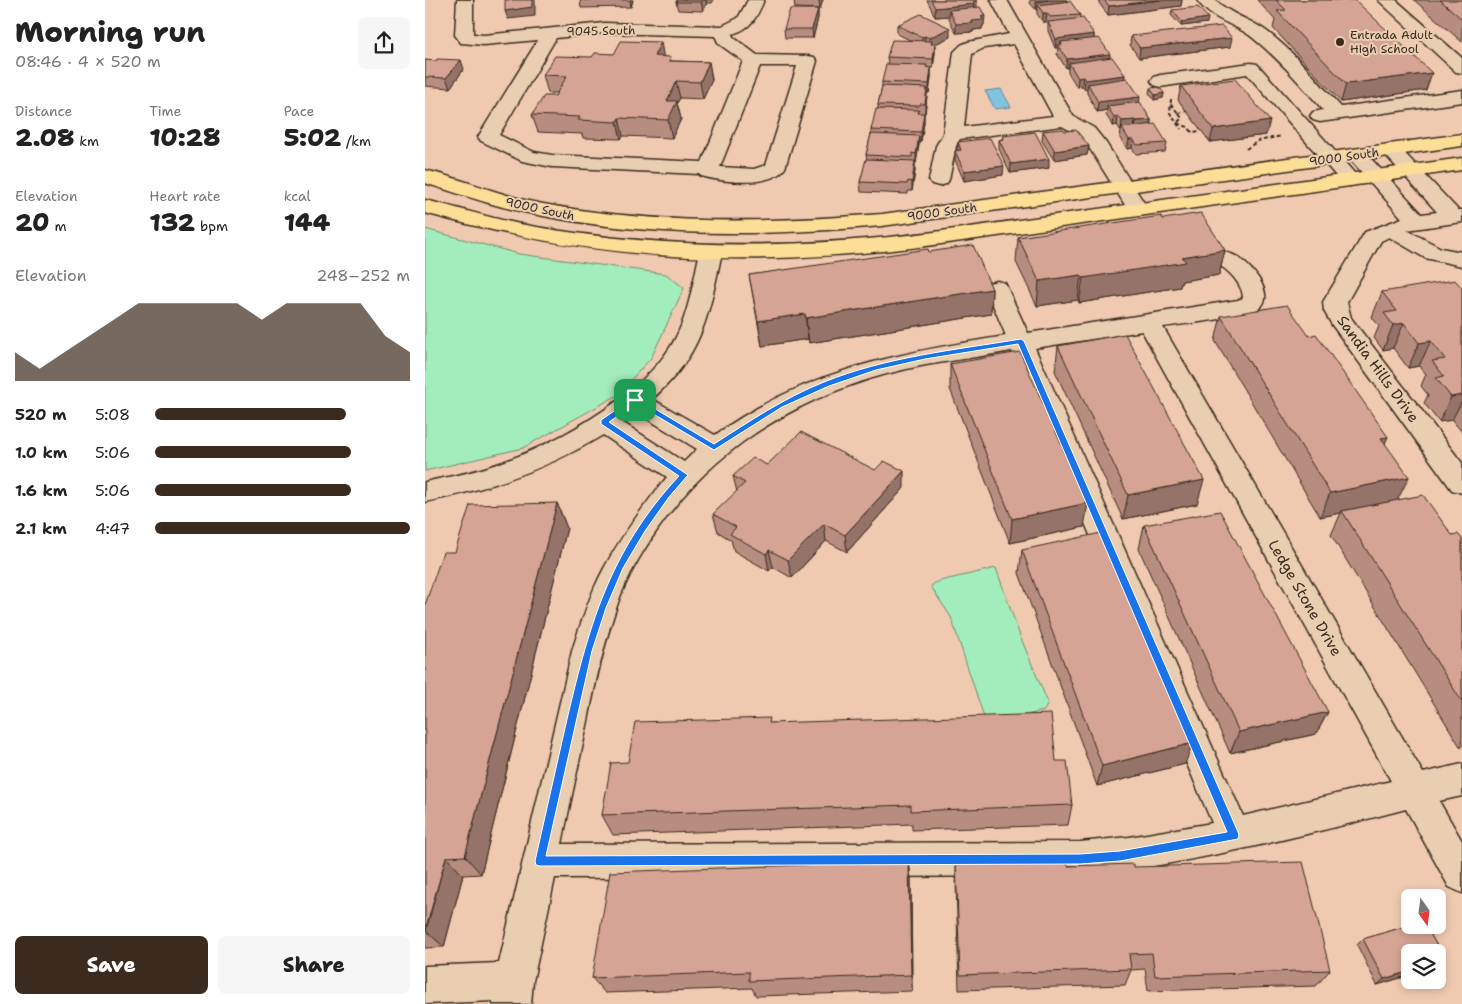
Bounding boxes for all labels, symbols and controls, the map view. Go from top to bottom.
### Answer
text: Morning run [15,13,205,51]
button: share [358,17,410,69]
street label: 9045 South [566,22,636,40]
place label: Entrada Adult High School [1350,27,1433,57]
marker: Entrada Adult High School [1334,36,1346,48]
text: 08:46 · 4 × 520 m [15,51,161,72]
text: Distance [15,102,72,120]
text: Time [149,102,181,120]
text: Pace [284,102,314,120]
text: 2.08 [15,120,75,154]
text: 10:28 [149,120,220,154]
text: 5:02 [284,120,341,154]
text: km [75,132,99,150]
text: /km [341,132,371,150]
street label: 9000 South [1308,144,1380,170]
text: Elevation [15,187,78,205]
text: Heart rate [149,187,221,205]
text: kcal [284,187,311,205]
street label: 9000 South [504,194,576,224]
street label: 9000 South [906,199,978,225]
text: 20 [15,205,50,239]
text: 132 [149,205,195,239]
text: 144 [284,205,330,239]
text: m [50,217,66,235]
text: bpm [195,217,228,235]
text: Elevation [15,265,87,286]
text: 248–252 m [316,265,410,286]
street label: Sandia Hills Drive [1332,311,1424,427]
pin [614,379,656,421]
icon: arrive [621,386,649,414]
text: 520 m [15,404,67,425]
text: 5:08 [95,404,130,425]
text: 1.0 km [15,442,67,463]
text: 5:06 [95,442,130,463]
text: 1.6 km [15,480,67,501]
text: 5:06 [95,480,130,501]
text: 2.1 km [15,518,67,539]
text: 4:47 [95,518,130,539]
street label: Ledge Stone Drive [1264,536,1346,660]
north arrow [1401,889,1446,934]
map controls [1401,889,1446,989]
button: Save [15,936,208,994]
button: Share [218,936,410,994]
button: layers [1401,944,1446,989]

